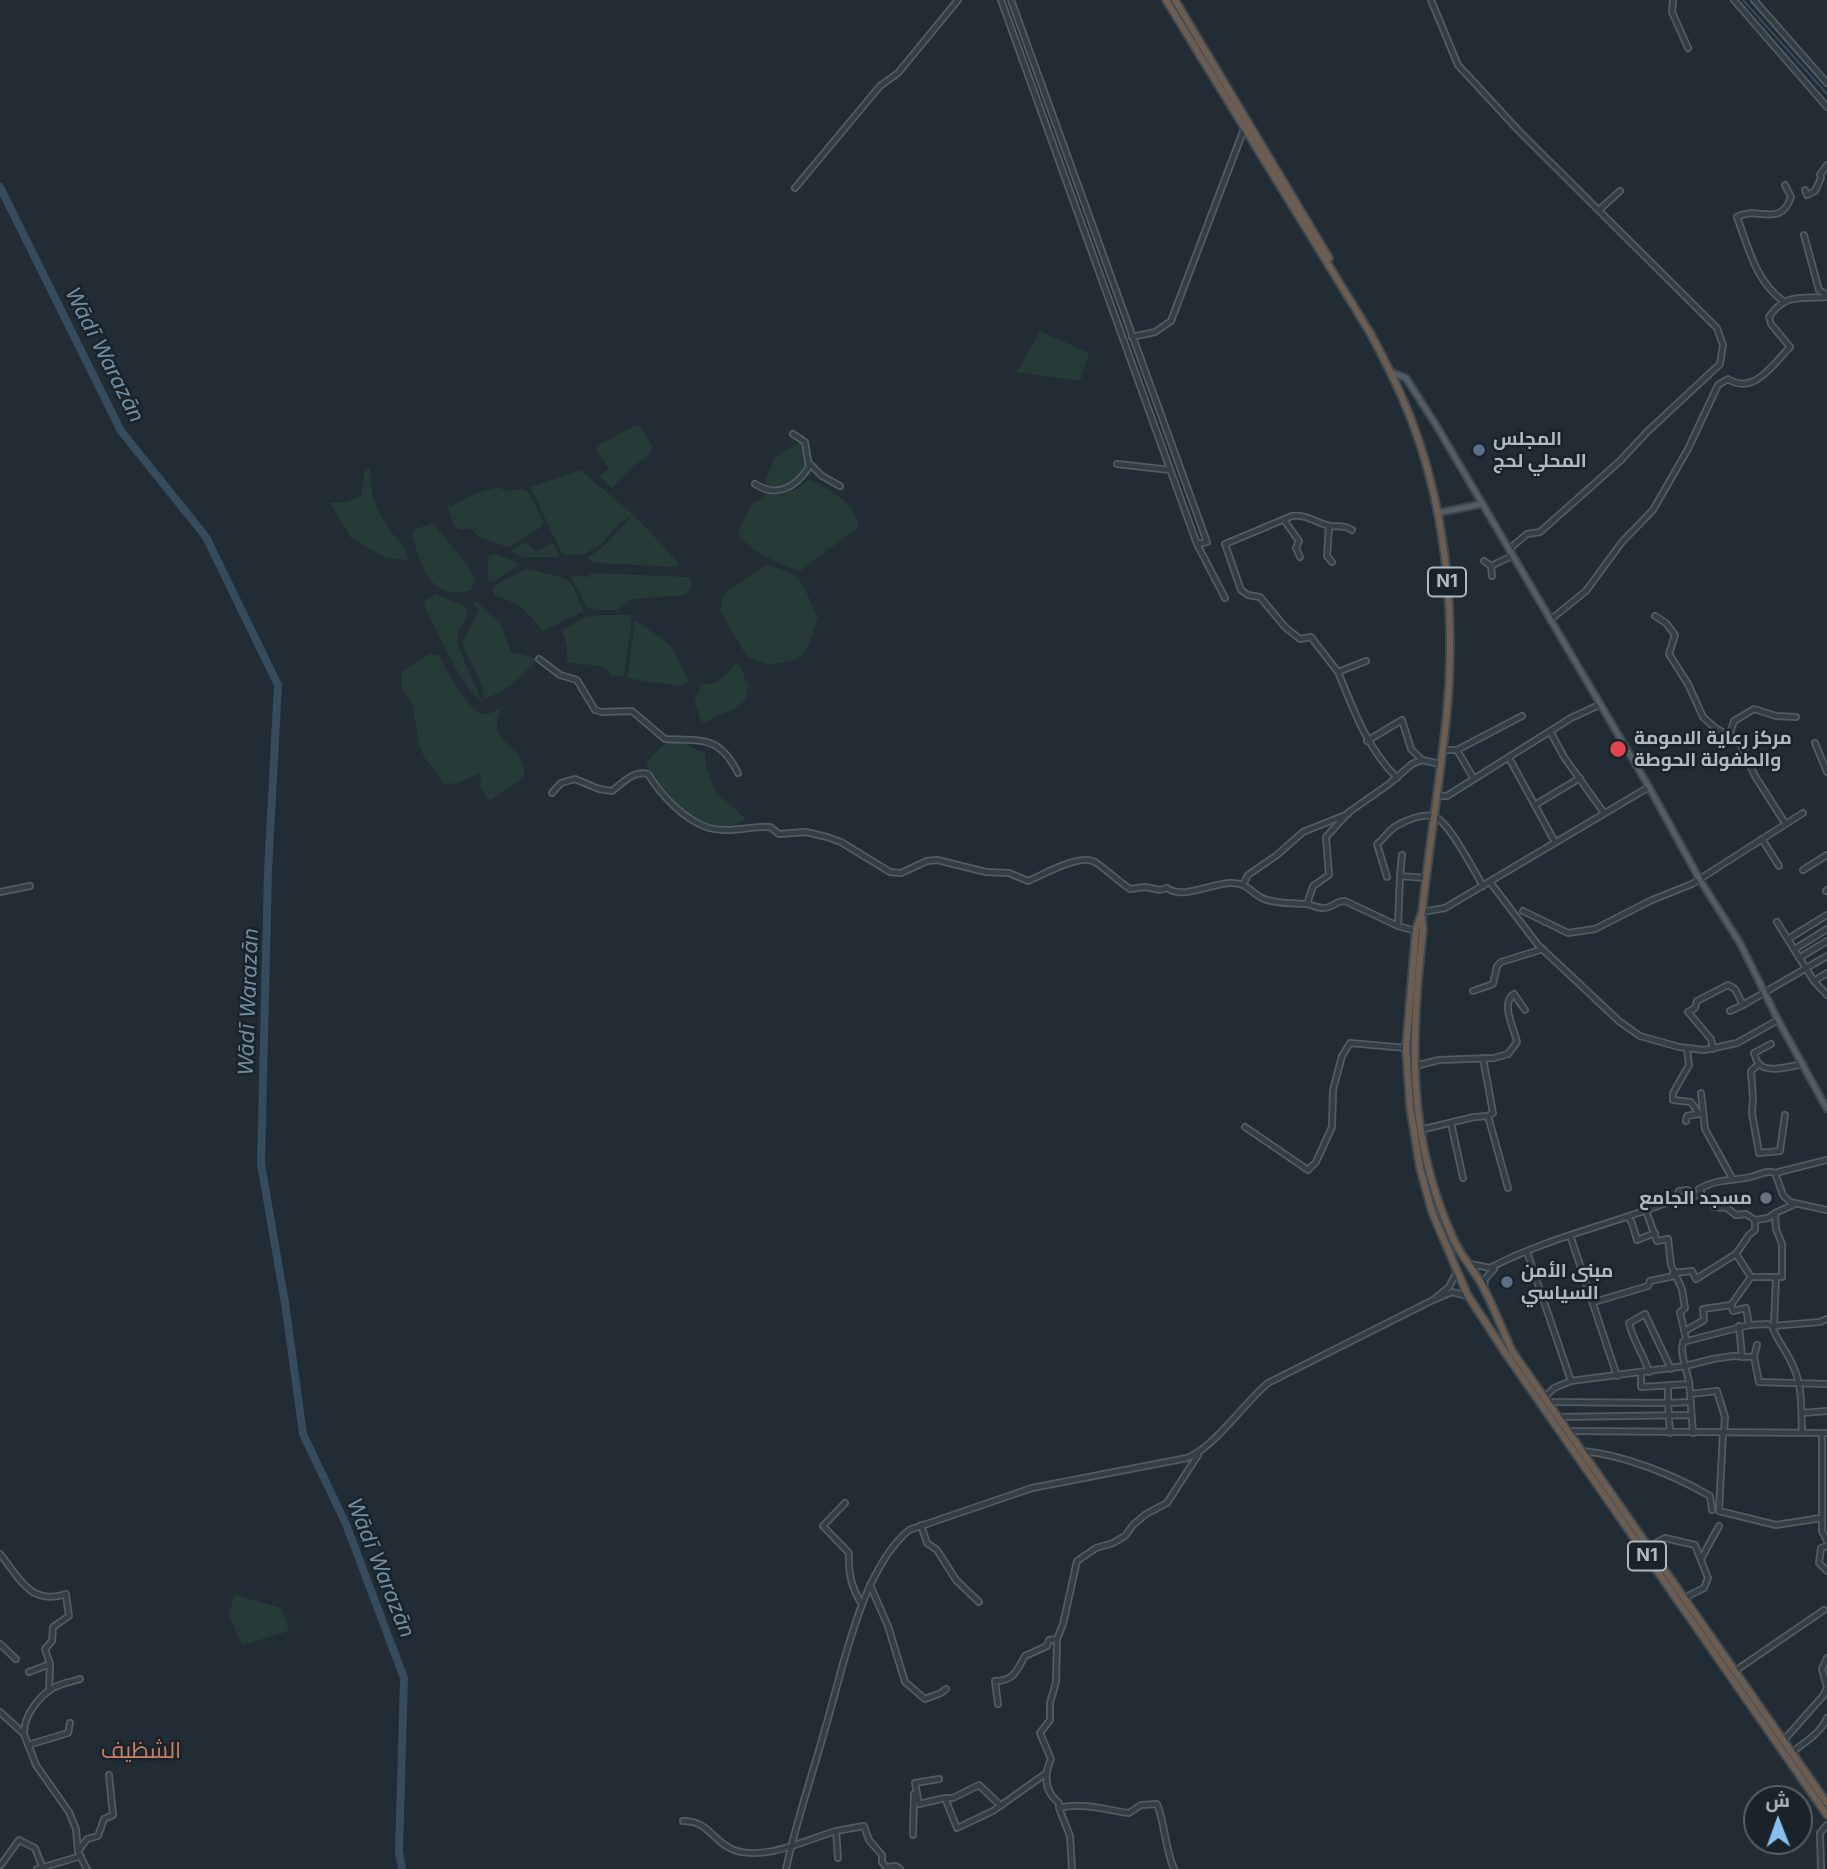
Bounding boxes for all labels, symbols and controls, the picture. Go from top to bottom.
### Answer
water label: Wādī Warazān [59,283,149,427]
place label: المجلس المحلي لحج [1493,428,1587,472]
marker: المجلس المحلي لحج [1471,442,1487,458]
road number: N1 [1428,568,1466,596]
place label: مركز رعاية الامومة والطفولة الحوطة [1634,727,1792,771]
marker: مركز رعاية الامومة والطفولة الحوطة [1608,739,1628,759]
water label: Wādī Warazān [234,928,264,1076]
place label: مسجد الجامع [1639,1187,1752,1209]
marker: مسجد الجامع [1758,1190,1774,1206]
place label: مبنى الأمن السياسي [1521,1260,1613,1304]
marker: مبنى الأمن السياسي [1499,1274,1515,1290]
water label: Wādī Warazān [341,1495,419,1641]
road number: N1 [1628,1541,1666,1570]
district label: الشظيف [101,1737,181,1765]
north arrow [1743,1785,1813,1855]
text: ش [1765,1789,1790,1812]

